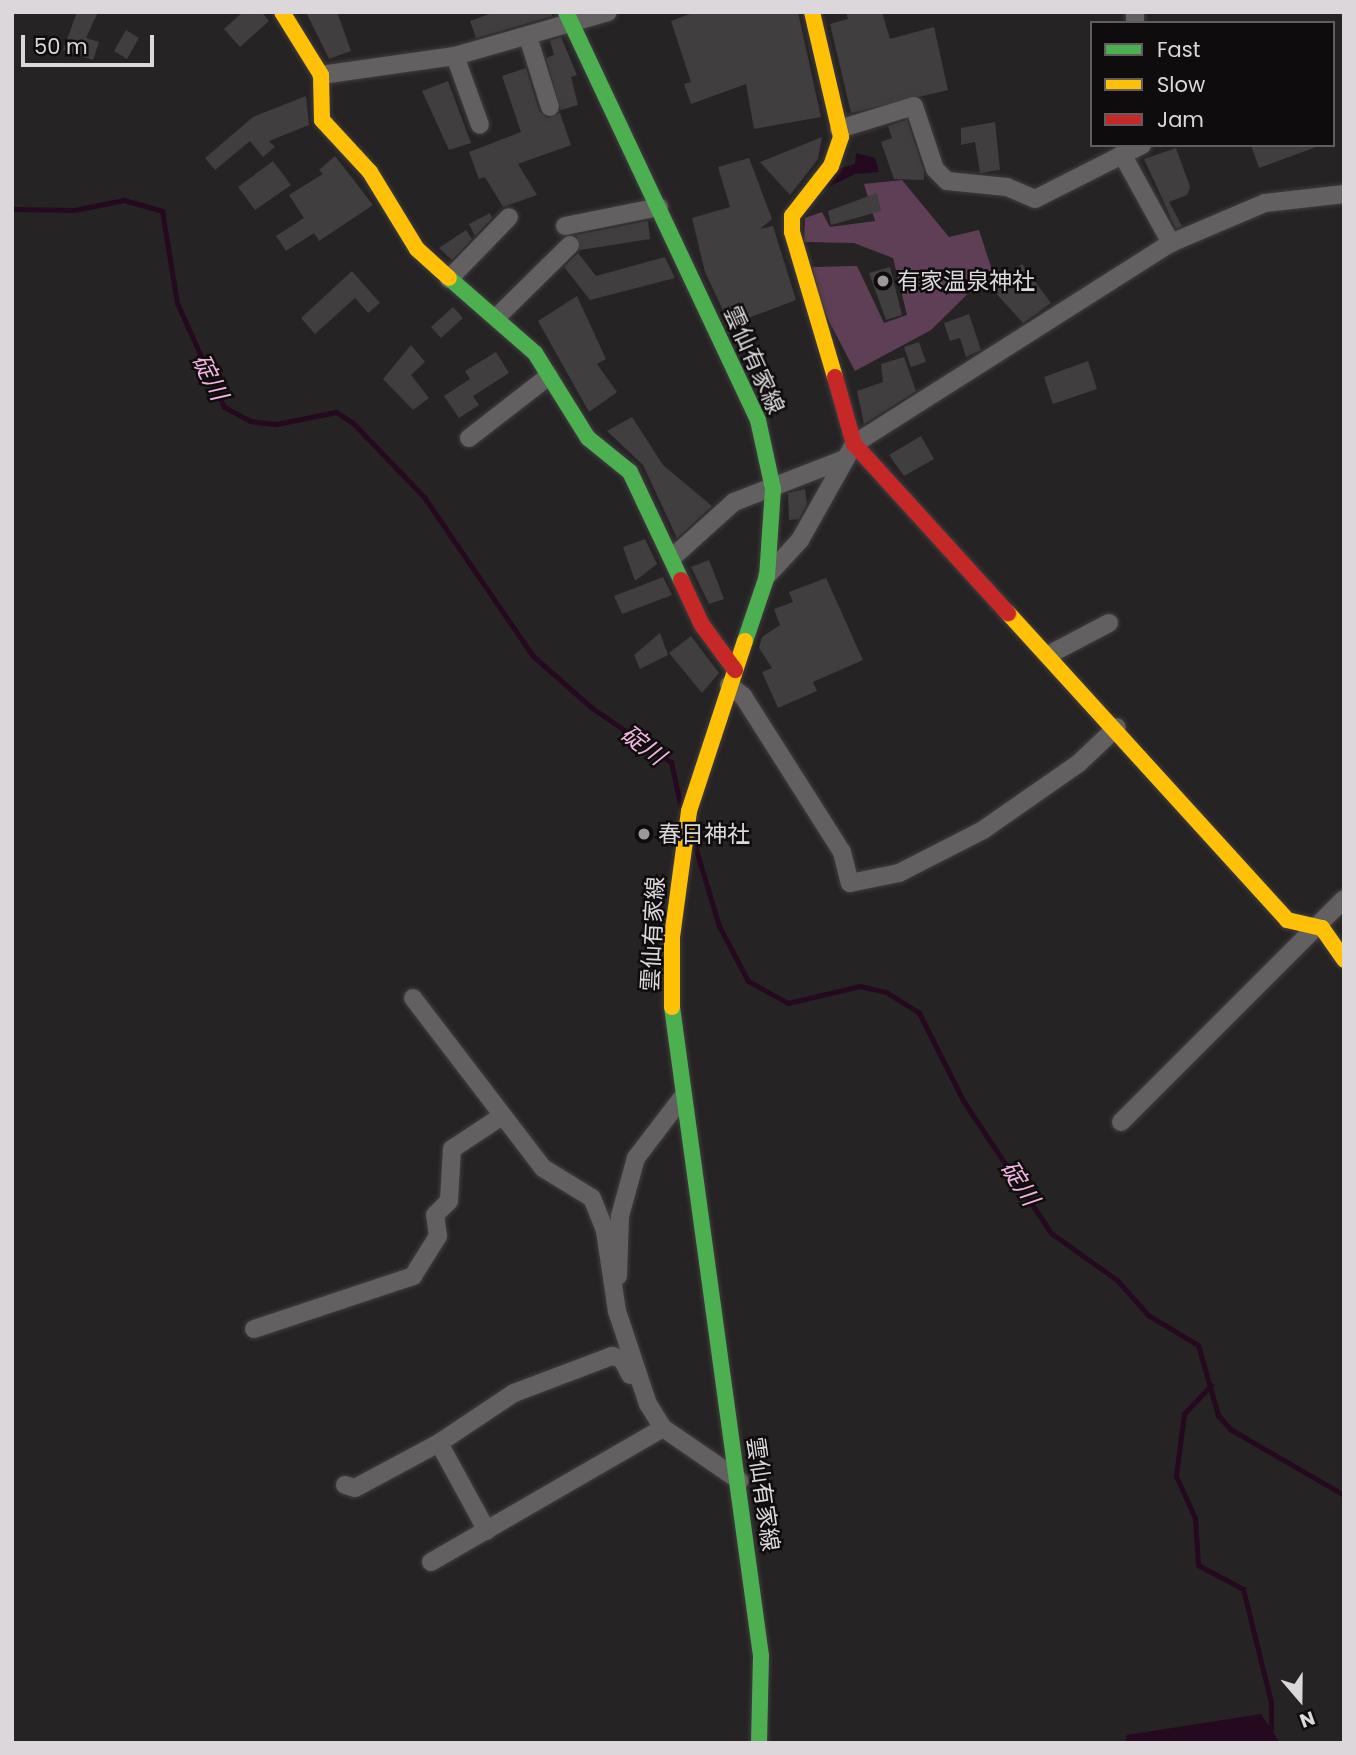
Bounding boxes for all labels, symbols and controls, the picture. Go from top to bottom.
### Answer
scale bar [24,21,158,65]
legend [1090,21,1335,147]
text: 50 m [34,32,88,61]
text: Fast [1157,35,1200,64]
text: Slow [1157,70,1205,99]
text: Jam [1157,105,1204,134]
place label: 有家温泉神社 [897,267,1035,295]
marker: 有家温泉神社 [875,273,891,289]
street label: 雲仙有家線 [718,302,790,418]
water label: 碇川 [186,349,234,405]
water label: 碇川 [615,719,671,771]
place label: 春日神社 [658,820,750,848]
marker: 春日神社 [636,826,652,842]
street label: 雲仙有家線 [636,876,670,992]
water label: 碇川 [995,1155,1045,1211]
street label: 雲仙有家線 [741,1435,785,1553]
north arrow [1265,1664,1335,1734]
text: N [1296,1704,1319,1734]

